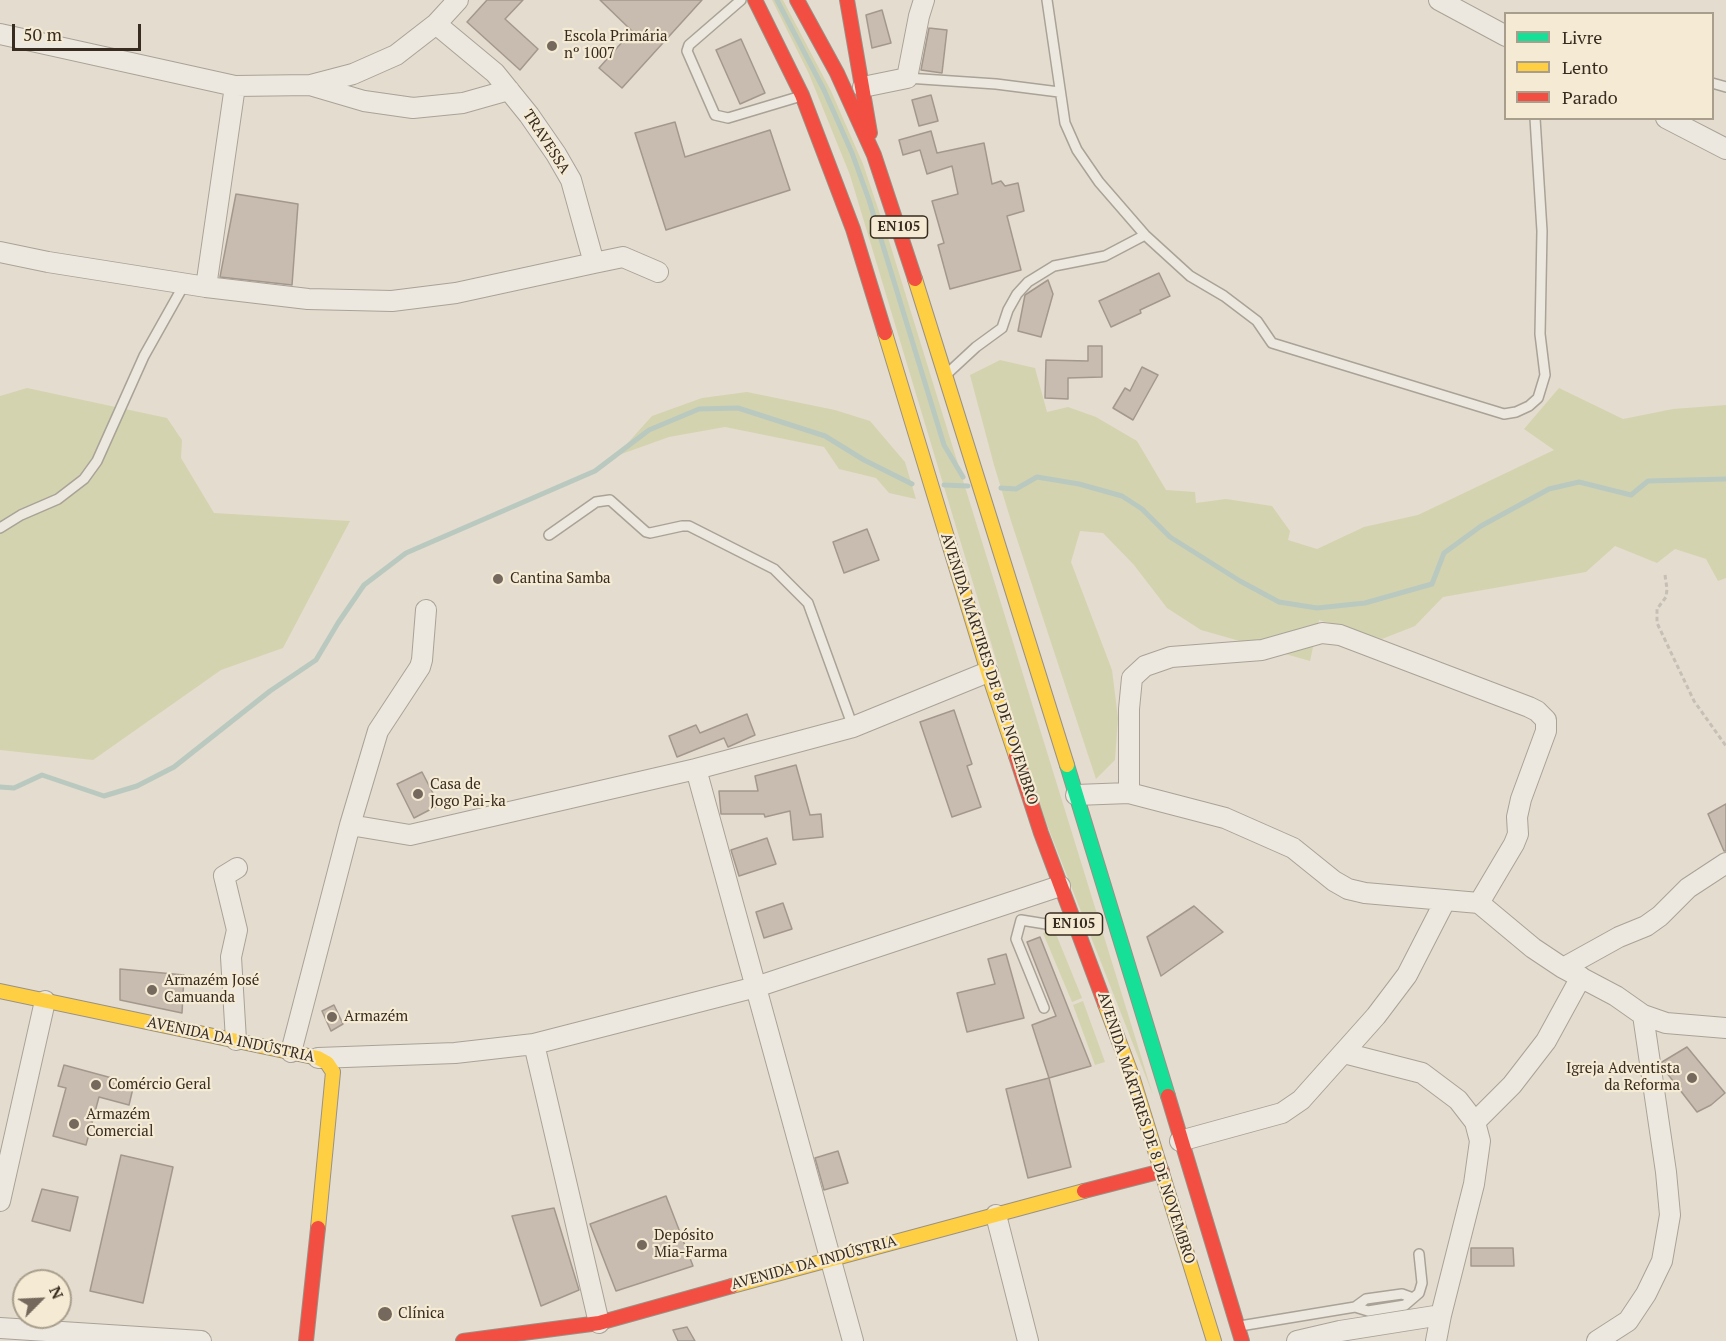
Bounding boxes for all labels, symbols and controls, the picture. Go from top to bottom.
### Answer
scale bar [15,12,144,50]
legend [1504,12,1714,120]
text: 50 m [23,22,62,46]
text: Livre [1562,25,1602,49]
place label: Escola Primária nº 1007 [564,28,668,63]
marker: Escola Primária nº 1007 [545,39,559,53]
text: Lento [1562,55,1608,79]
text: Parado [1562,85,1618,109]
street label: TRAVESSA [519,107,573,177]
road number: EN105 [870,216,928,238]
street label: AVENIDA MÁRTIRES DE 8 DE NOVEMBRO [936,531,1042,807]
place label: Cantina Samba [510,570,611,588]
marker: Cantina Samba [491,572,505,586]
place label: Casa de Jogo Pai-ka [430,776,506,811]
marker: Casa de Jogo Pai-ka [411,787,425,801]
road number: EN105 [1046,913,1102,935]
place label: Armazém José Camuanda [164,972,259,1007]
marker: Armazém José Camuanda [145,983,159,997]
street label: AVENIDA MÁRTIRES DE 8 DE NOVEMBRO [1093,990,1199,1266]
place label: Armazém [344,1008,408,1026]
marker: Armazém [325,1010,339,1024]
street label: AVENIDA DA INDÚSTRIA [146,1013,316,1067]
place label: Igreja Adventista da Reforma [1566,1060,1680,1095]
marker: Igreja Adventista da Reforma [1685,1071,1699,1085]
place label: Comércio Geral [108,1076,211,1094]
marker: Comércio Geral [89,1078,103,1092]
place label: Armazém Comercial [86,1106,153,1141]
marker: Armazém Comercial [67,1117,81,1131]
place label: Depósito Mia-Farma [654,1227,727,1262]
street label: AVENIDA DA INDÚSTRIA [729,1232,899,1294]
marker: Depósito Mia-Farma [635,1238,649,1252]
north arrow [12,1269,72,1329]
text: N [44,1282,69,1303]
marker: Clínica [376,1305,394,1323]
place label: Clínica [398,1305,445,1323]

